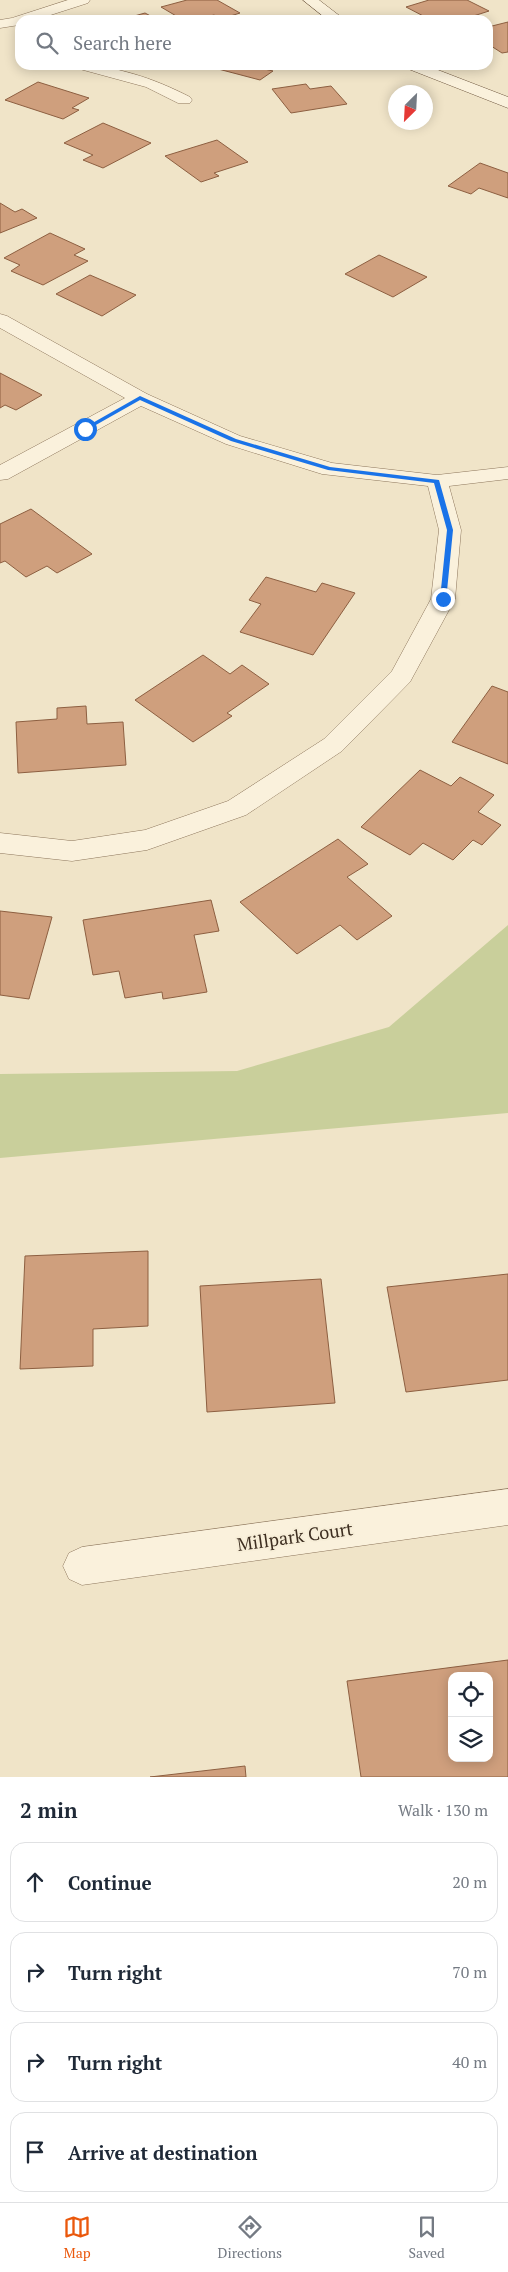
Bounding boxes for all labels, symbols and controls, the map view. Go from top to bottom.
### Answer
search box [15,15,493,70]
icon: search [33,29,61,57]
text: Search here [73,30,172,55]
north arrow [388,85,433,130]
route start [74,418,97,441]
route end [432,588,455,611]
street label: Millpark Court [235,1516,355,1556]
map controls [448,1672,493,1762]
button: locate [448,1672,493,1717]
button: layers [448,1717,493,1762]
text: 2 min [20,1796,77,1824]
text: Walk · 130 m [398,1799,488,1821]
icon: ahead [21,1868,49,1896]
text: Continue [68,1870,152,1895]
text: 20 m [452,1871,487,1893]
icon: right [21,1958,49,1986]
text: Turn right [68,1960,162,1985]
text: 70 m [452,1961,487,1983]
icon: right [21,2048,49,2076]
text: Turn right [68,2050,162,2075]
text: 40 m [452,2051,487,2073]
icon: arrive [21,2138,49,2166]
text: Arrive at destination [68,2140,257,2165]
tab: Map [63,2213,91,2262]
tab: Directions [218,2213,282,2262]
tab: Saved [409,2213,445,2262]

